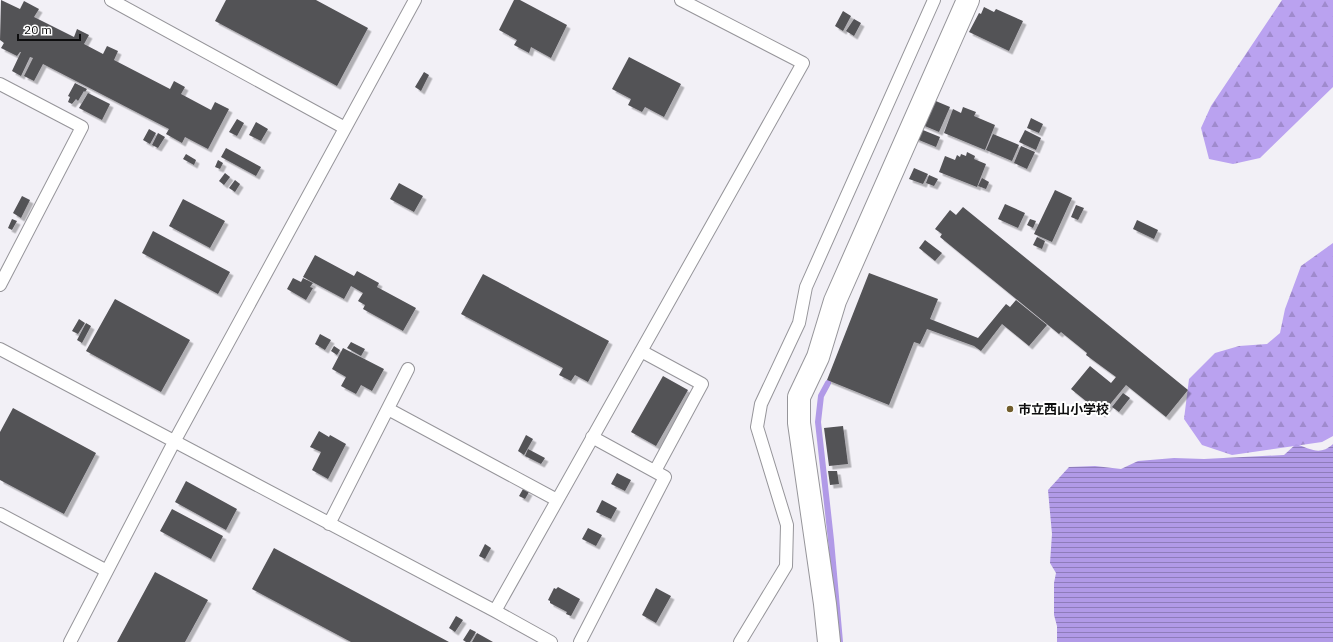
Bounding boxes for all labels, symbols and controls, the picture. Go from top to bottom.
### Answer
scale bar [18,16,80,42]
text: 20 m [24,22,52,37]
place label: 市立西山小学校 [1018,401,1109,418]
marker: 市立西山小学校 [1005,404,1015,414]

